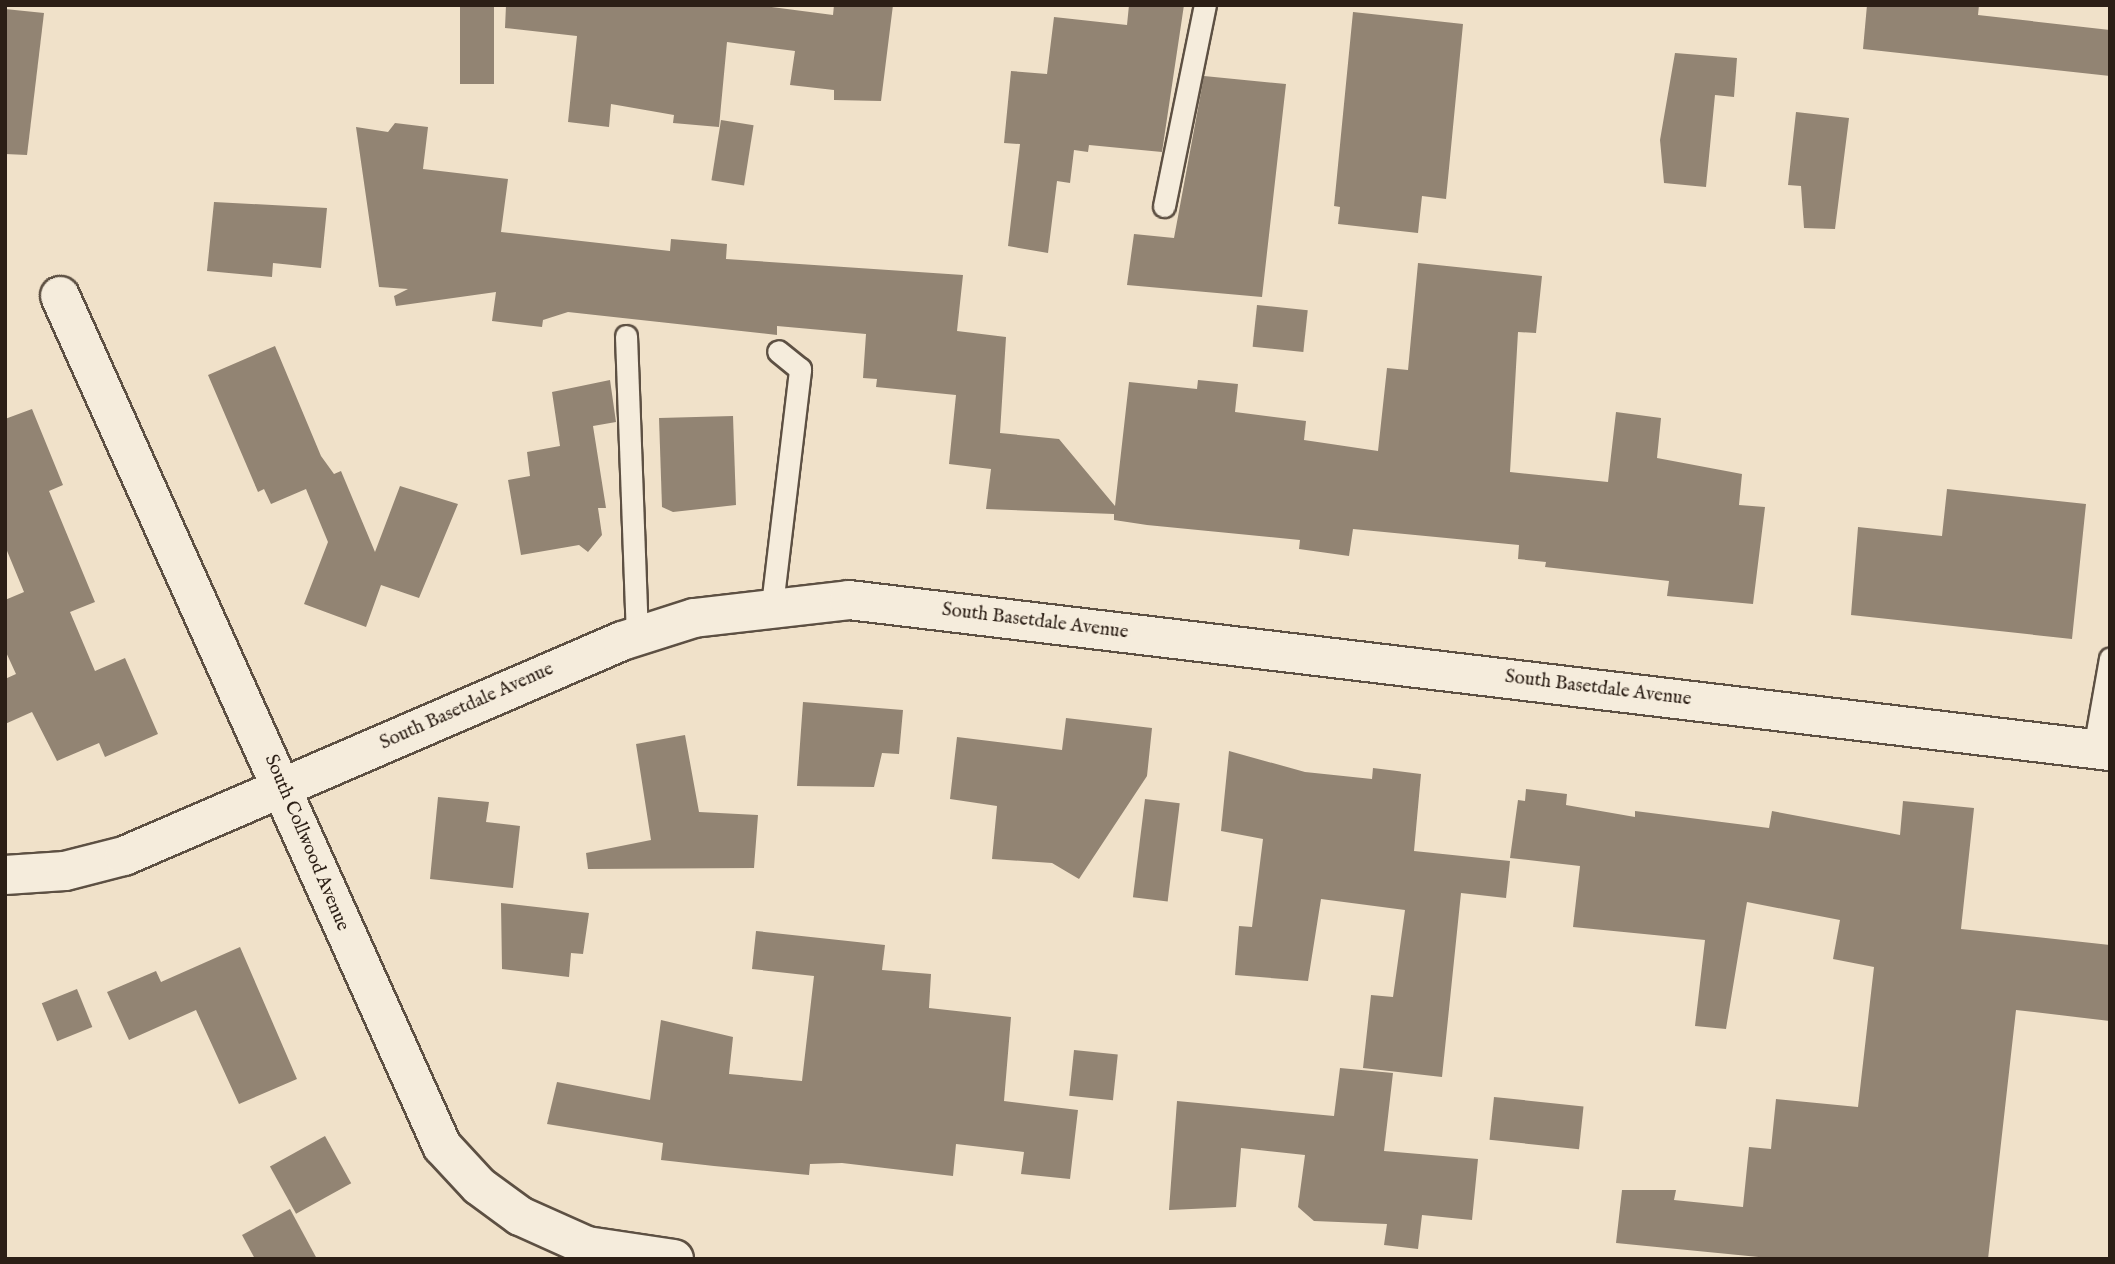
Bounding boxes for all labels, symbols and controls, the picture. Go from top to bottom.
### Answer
street label: South Basetdale Avenue [940,599,1130,645]
street label: South Basetdale Avenue [377,658,557,756]
street label: South Basetdale Avenue [1503,666,1693,712]
street label: South Collwood Avenue [258,751,354,935]

